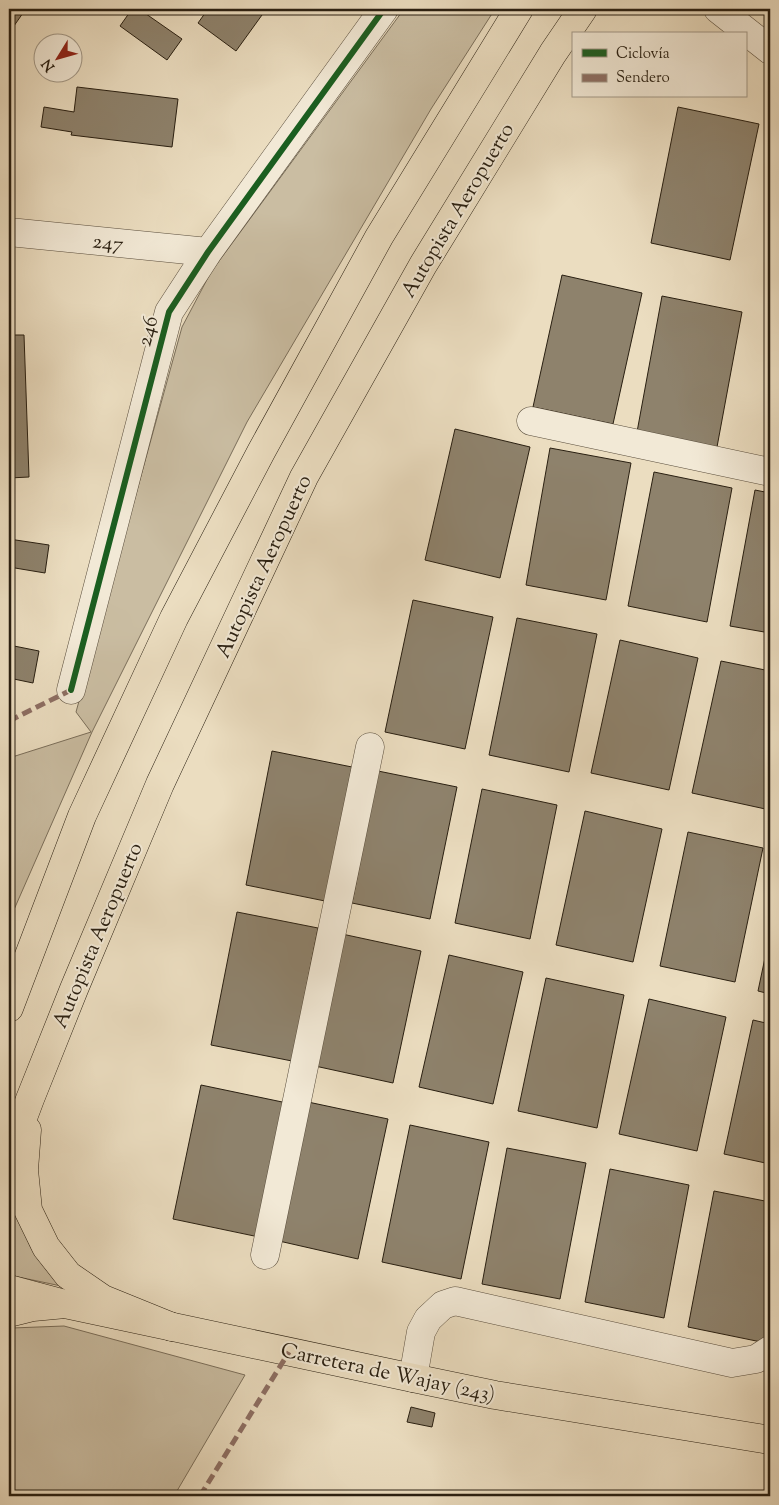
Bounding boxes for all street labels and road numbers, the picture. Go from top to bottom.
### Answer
street label: Autopista Aeropuerto [395,118,523,304]
street label: 247 [91,227,125,261]
street label: 246 [130,313,167,350]
street label: Autopista Aeropuerto [209,470,320,663]
street label: Autopista Aeropuerto [46,838,152,1033]
street label: Carretera de Wajay (243) [278,1337,498,1411]

